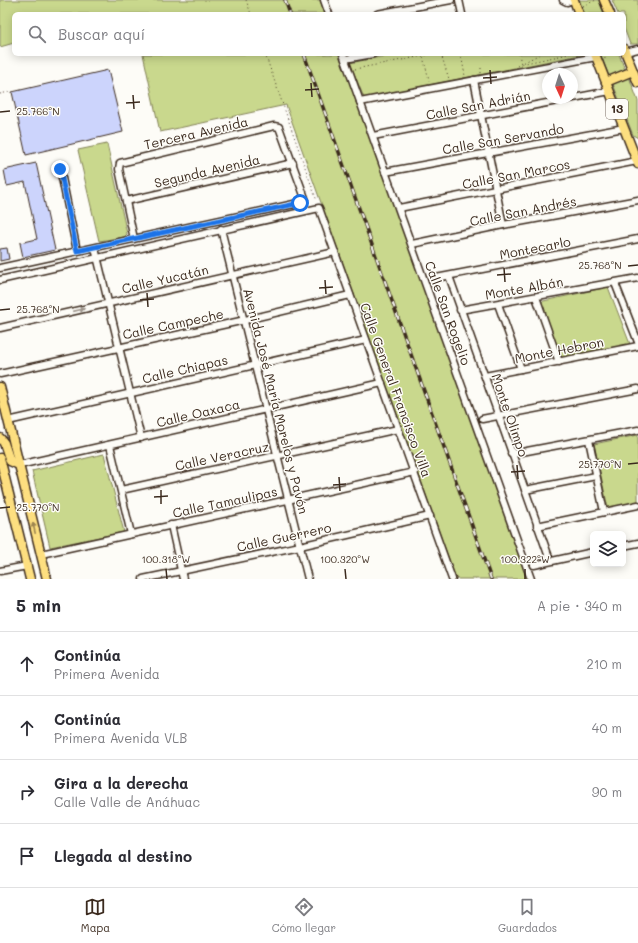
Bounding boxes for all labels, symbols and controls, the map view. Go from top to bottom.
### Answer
search box [12,12,626,56]
icon: search [26,23,48,45]
text: Buscar aquí [58,24,145,44]
north arrow [542,68,578,104]
street label: Calle San Adrián [424,86,532,123]
road number: 13 [606,99,628,119]
text: 25.766°N [16,104,60,118]
street label: Tercera Avenida [142,112,250,153]
street label: Calle San Servando [441,119,565,158]
street label: Segunda Avenida [152,150,261,191]
street label: Calle San Marcos [461,155,571,192]
route end [51,160,69,178]
street label: Calle San Andrés [468,192,578,229]
route start [291,194,309,212]
street label: Montecarlo [498,232,572,263]
street label: Calle San Rogelio [422,258,475,367]
text: 25.768°N [578,258,622,272]
street label: Calle Yucatán [120,260,210,297]
street label: Monte Albán [484,272,564,303]
street label: Avenida José María Morelos y Pavón [240,286,313,515]
street label: Calle General Francisco Villa [357,300,436,479]
text: 25.768°N [16,302,60,316]
street label: Calle Campeche [121,304,225,343]
one-way arrow [73,306,85,312]
street label: Monte Hebron [513,333,605,366]
street label: Calle Chiapas [140,350,229,387]
street label: Monte Olimpo [488,371,533,459]
street label: Calle Oaxaca [155,395,241,430]
street label: Calle Veracruz [173,437,270,474]
text: 25.770°N [579,457,621,471]
street label: Calle Tamaulipas [171,482,279,521]
text: 25.770°N [17,500,59,514]
street label: Calle Guerrero [235,518,333,555]
one-way arrow [31,521,37,534]
map controls [590,531,626,567]
button: layers [590,531,626,567]
text: 100.318°W [142,552,191,566]
text: 100.320°W [320,552,370,566]
text: 100.322°W [500,552,550,566]
text: 5 min [16,594,61,616]
text: A pie · 340 m [537,597,622,614]
text: Continúa [54,645,121,665]
icon: ahead [16,653,38,675]
text: 210 m [586,655,622,672]
text: Primera Avenida [54,665,160,682]
text: Continúa [54,709,121,729]
icon: ahead [16,717,38,739]
text: 40 m [592,719,622,736]
text: Primera Avenida VLB [54,729,187,746]
text: Gira a la derecha [54,773,188,793]
icon: right [16,781,38,803]
text: 90 m [592,783,622,800]
text: Calle Valle de Anáhuac [54,793,200,810]
icon: arrive [16,845,38,867]
text: Llegada al destino [54,846,192,866]
tab: Mapa [81,896,110,935]
tab: Cómo llegar [272,896,336,935]
tab: Guardados [498,896,557,935]

